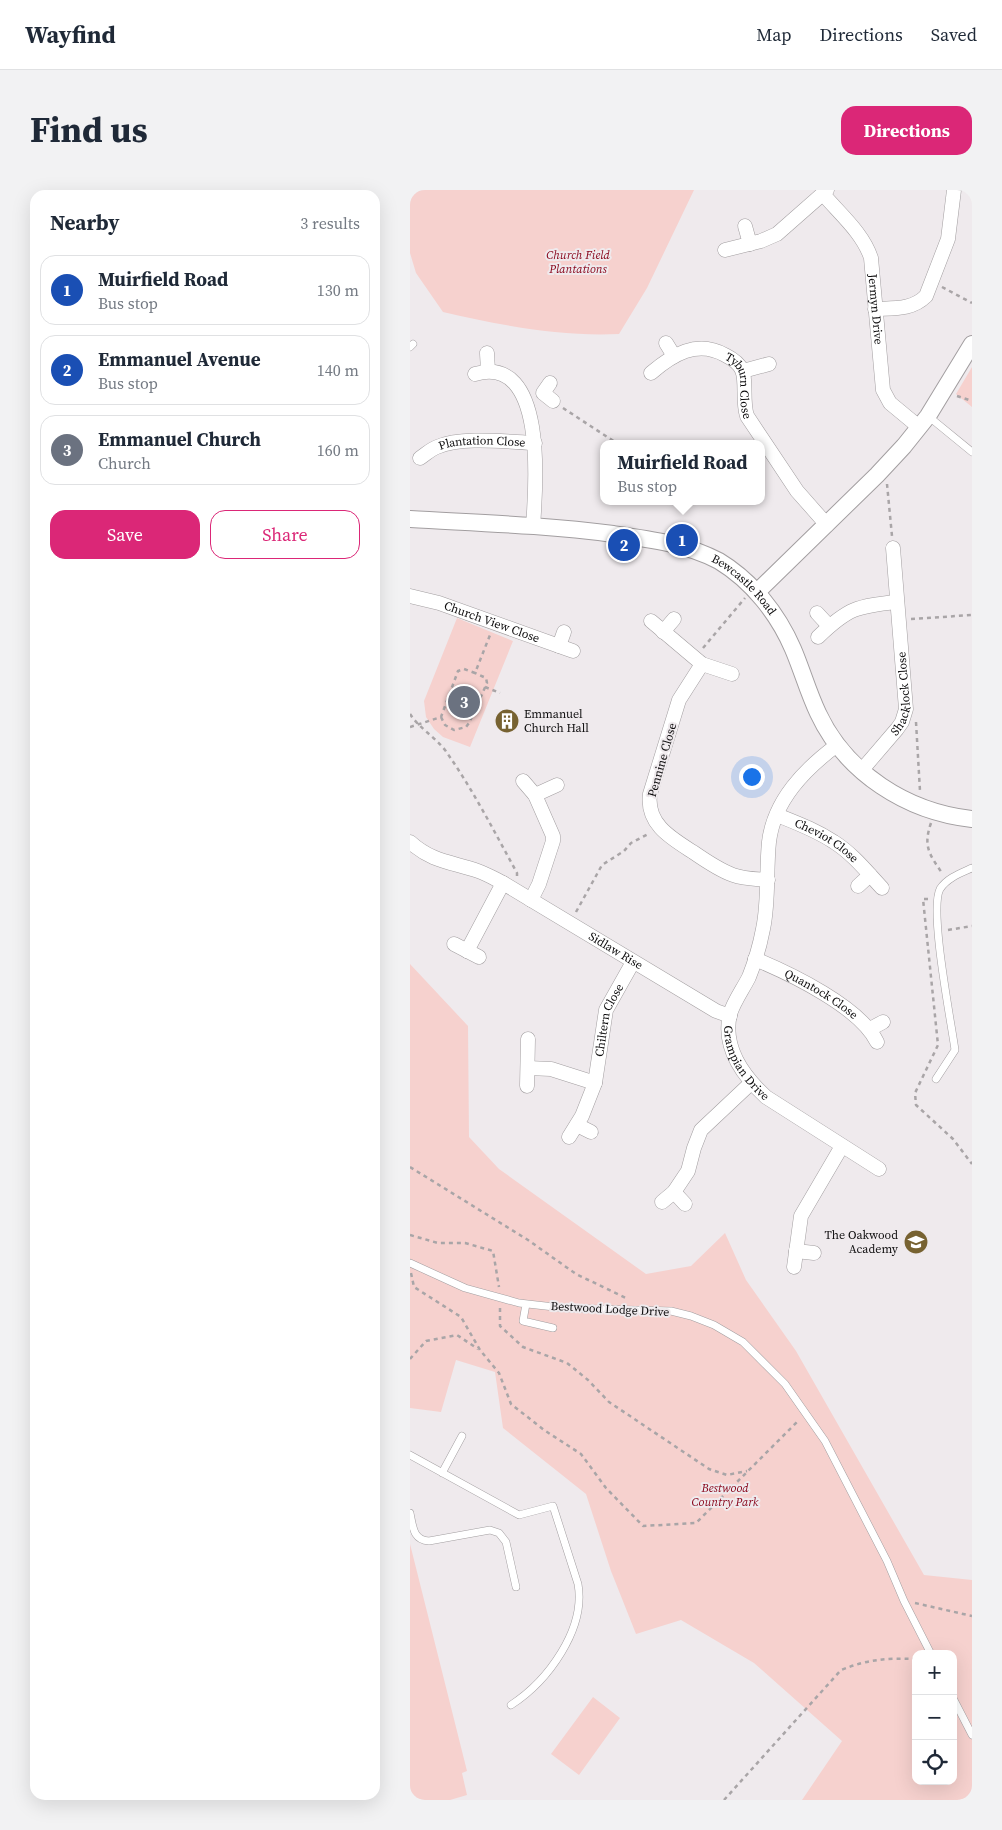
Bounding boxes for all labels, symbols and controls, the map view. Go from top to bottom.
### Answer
text: Wayfind [25,18,116,51]
text: Map [756,22,792,47]
text: Directions [820,22,903,47]
text: Saved [931,22,977,47]
text: Find us [30,106,148,154]
button: Directions [841,106,972,155]
text: Nearby [50,208,120,237]
text: 3 results [300,212,360,234]
park label: Church Field Plantations [546,247,611,277]
text: Muirfield Road [98,266,228,292]
street label: Jermyn Drive [864,272,887,345]
text: 1 [63,279,71,301]
text: 130 m [317,279,359,301]
text: Bus stop [98,292,158,314]
text: Emmanuel Avenue [98,346,261,372]
street label: Tyburn Close [722,349,755,421]
text: 2 [63,359,71,381]
text: 140 m [317,359,359,381]
text: Bus stop [98,372,158,394]
text: Emmanuel Church [98,426,261,452]
street label: Plantation Close [436,432,526,454]
text: 3 [63,439,71,461]
text: 160 m [317,439,359,461]
popup [600,440,765,505]
text: Muirfield Road [617,449,748,475]
text: Church [98,452,151,474]
text: Bus stop [617,475,677,497]
button: Save [50,510,200,559]
button: Share [210,510,360,559]
pin: 1 [666,521,698,559]
pin: 2 [608,526,640,564]
street label: Bewcastle Road [709,551,780,618]
street label: Church View Close [442,597,542,646]
street label: Shacklock Close [887,651,915,739]
pin: 3 [448,683,480,721]
place label: Emmanuel Church Hall [524,706,589,736]
building icon: Emmanuel Church Hall [494,708,520,734]
street label: Pennine Close [644,721,680,799]
your location [739,764,765,790]
street label: Cheviot Close [792,815,862,866]
street label: Sidlaw Rise [586,928,646,973]
street label: Quantock Close [782,965,861,1023]
street label: Chiltern Close [591,981,627,1058]
street label: Grampian Drive [720,1025,773,1104]
place label: The Oakwood Academy [825,1227,899,1257]
school or university icon: The Oakwood Academy [903,1229,929,1255]
street label: Bestwood Lodge Drive [550,1298,670,1320]
park label: Bestwood Country Park [692,1480,759,1510]
map controls [912,1650,957,1785]
button: + [912,1650,957,1695]
button: − [912,1695,957,1740]
button: locate [912,1740,957,1785]

